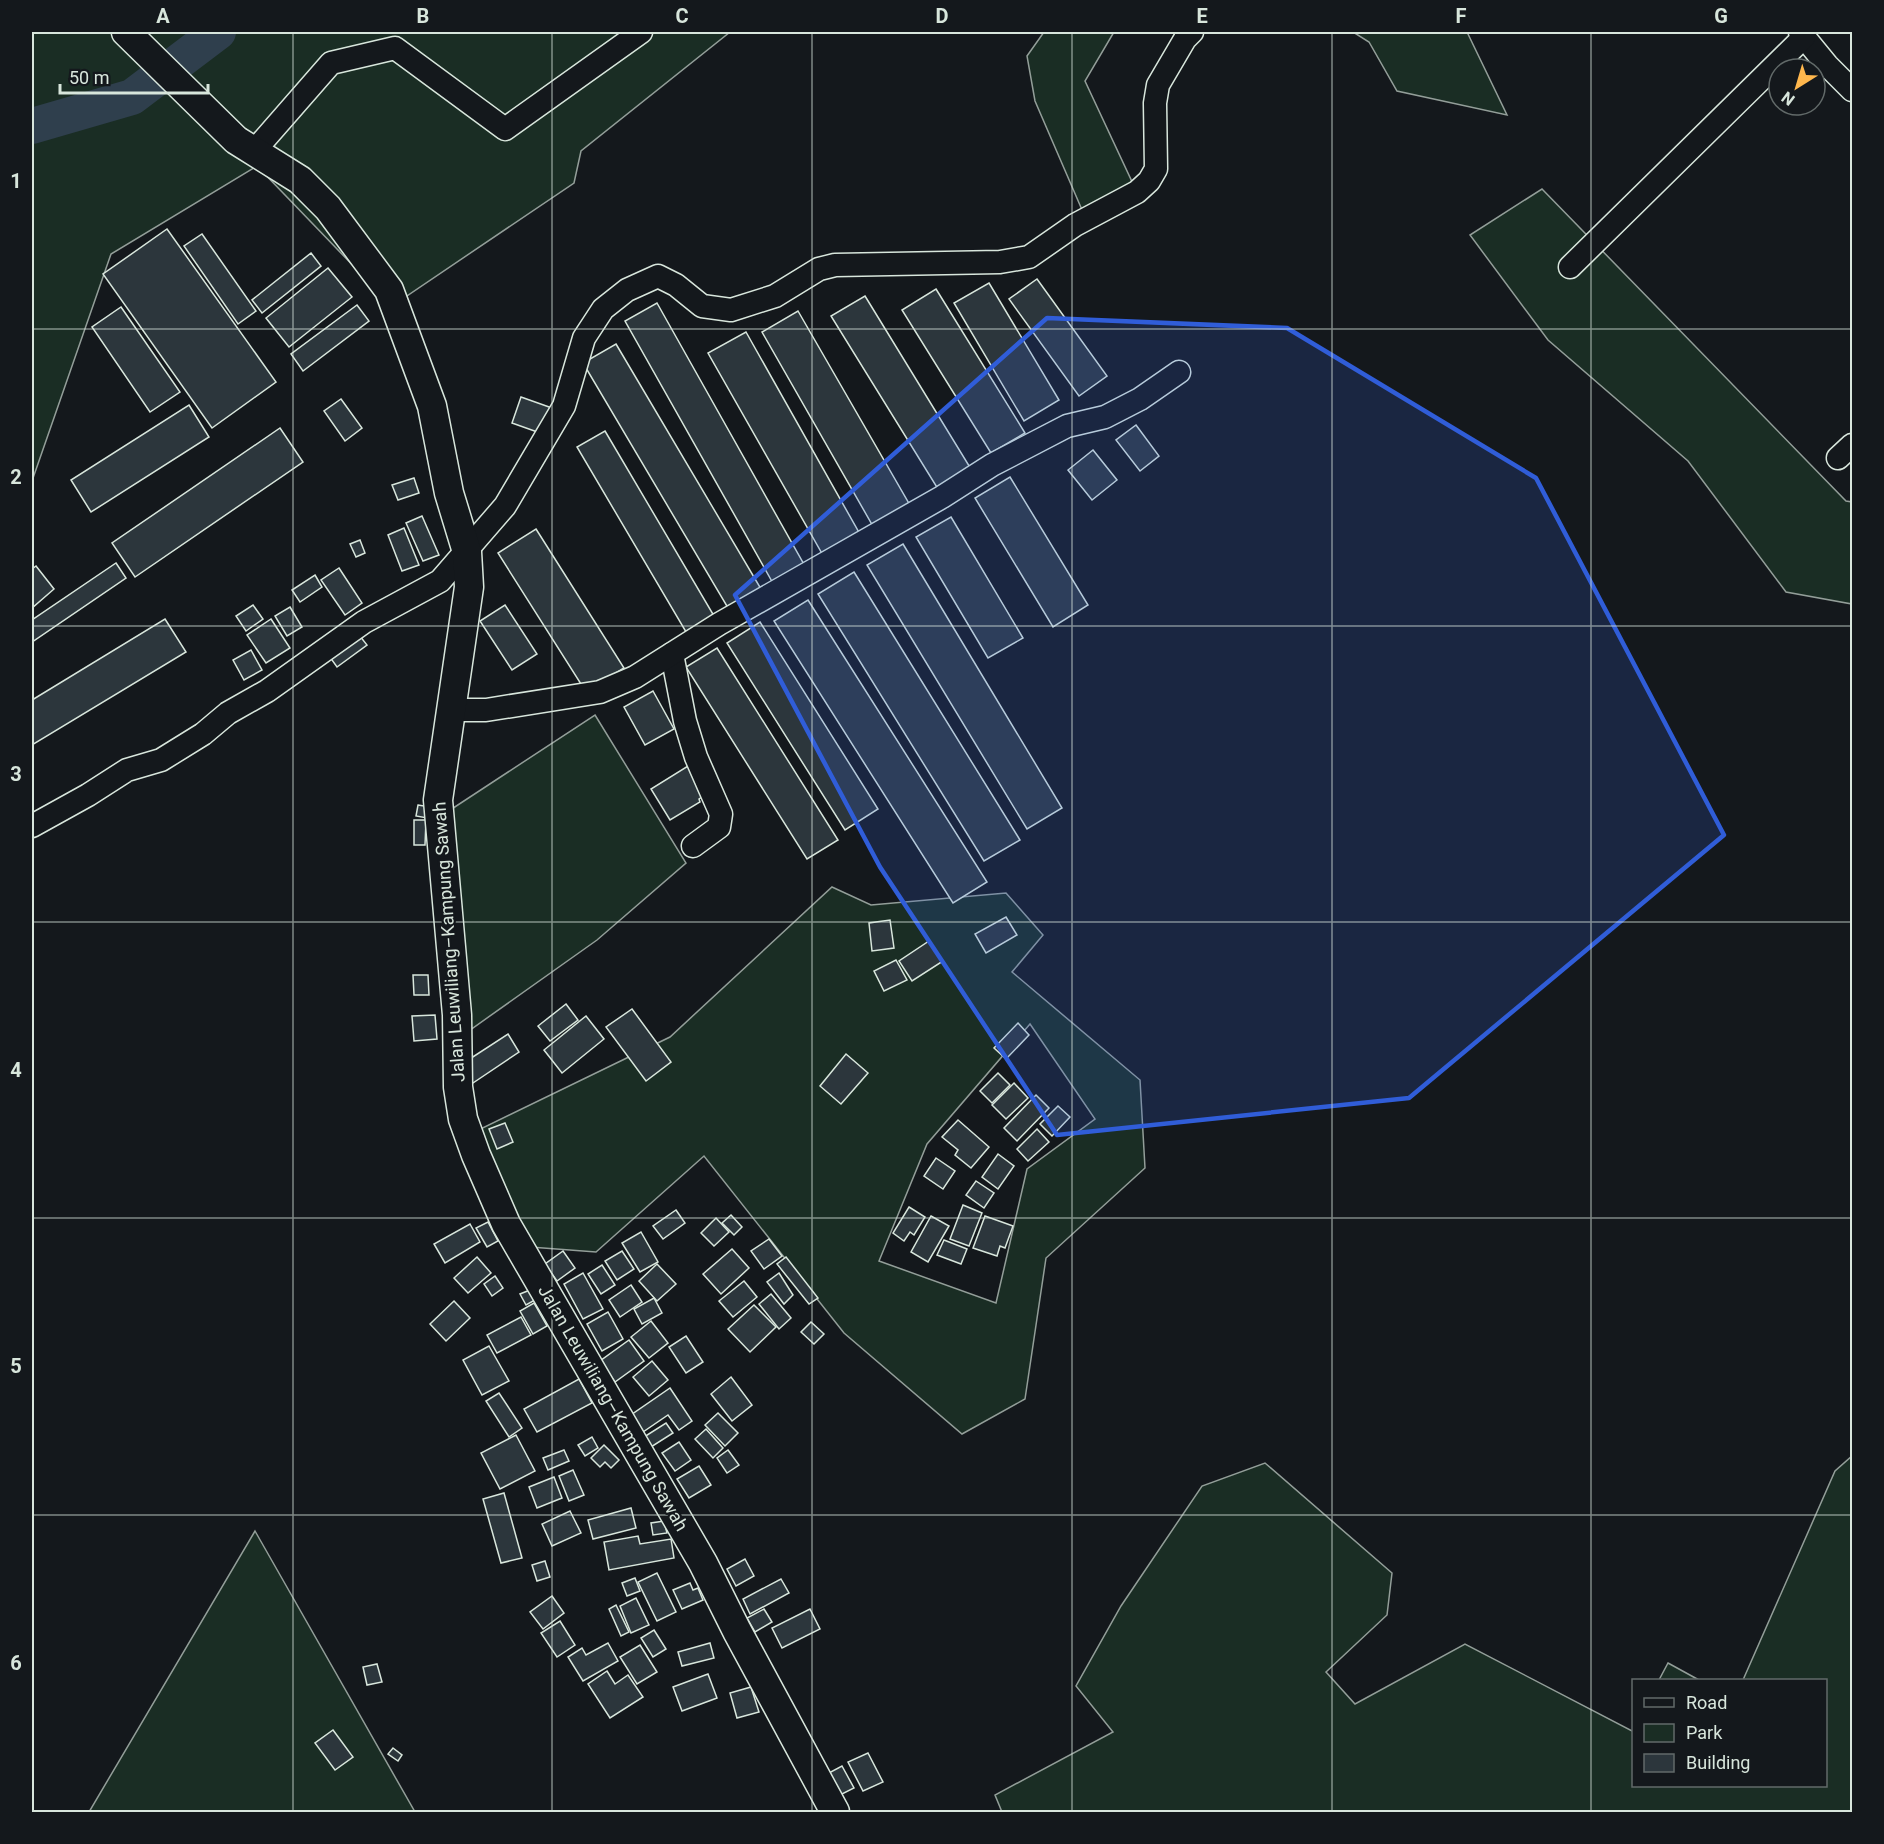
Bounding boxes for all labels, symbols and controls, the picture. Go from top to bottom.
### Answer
text: A [156,4,170,28]
text: B [417,4,429,28]
text: C [675,4,689,28]
text: D [936,4,949,28]
text: E [1196,4,1208,28]
text: F [1456,4,1467,28]
text: G [1714,4,1728,28]
scale bar [60,57,208,95]
north arrow [1767,57,1827,117]
text: 50 m [69,67,109,88]
text: N [1778,88,1799,110]
text: 1 [10,169,22,193]
text: 2 [10,465,22,489]
text: 3 [10,762,22,786]
street label: Jalan Leuwiliang–Kampung Sawah [428,801,469,1083]
text: 4 [10,1058,22,1082]
street label: Jalan Leuwiliang–Kampung Sawah [534,1281,693,1535]
text: 5 [10,1354,22,1378]
text: 6 [10,1651,22,1675]
legend [1632,1679,1827,1787]
text: Road [1686,1692,1727,1713]
text: Park [1686,1722,1723,1743]
text: Building [1686,1752,1750,1773]

